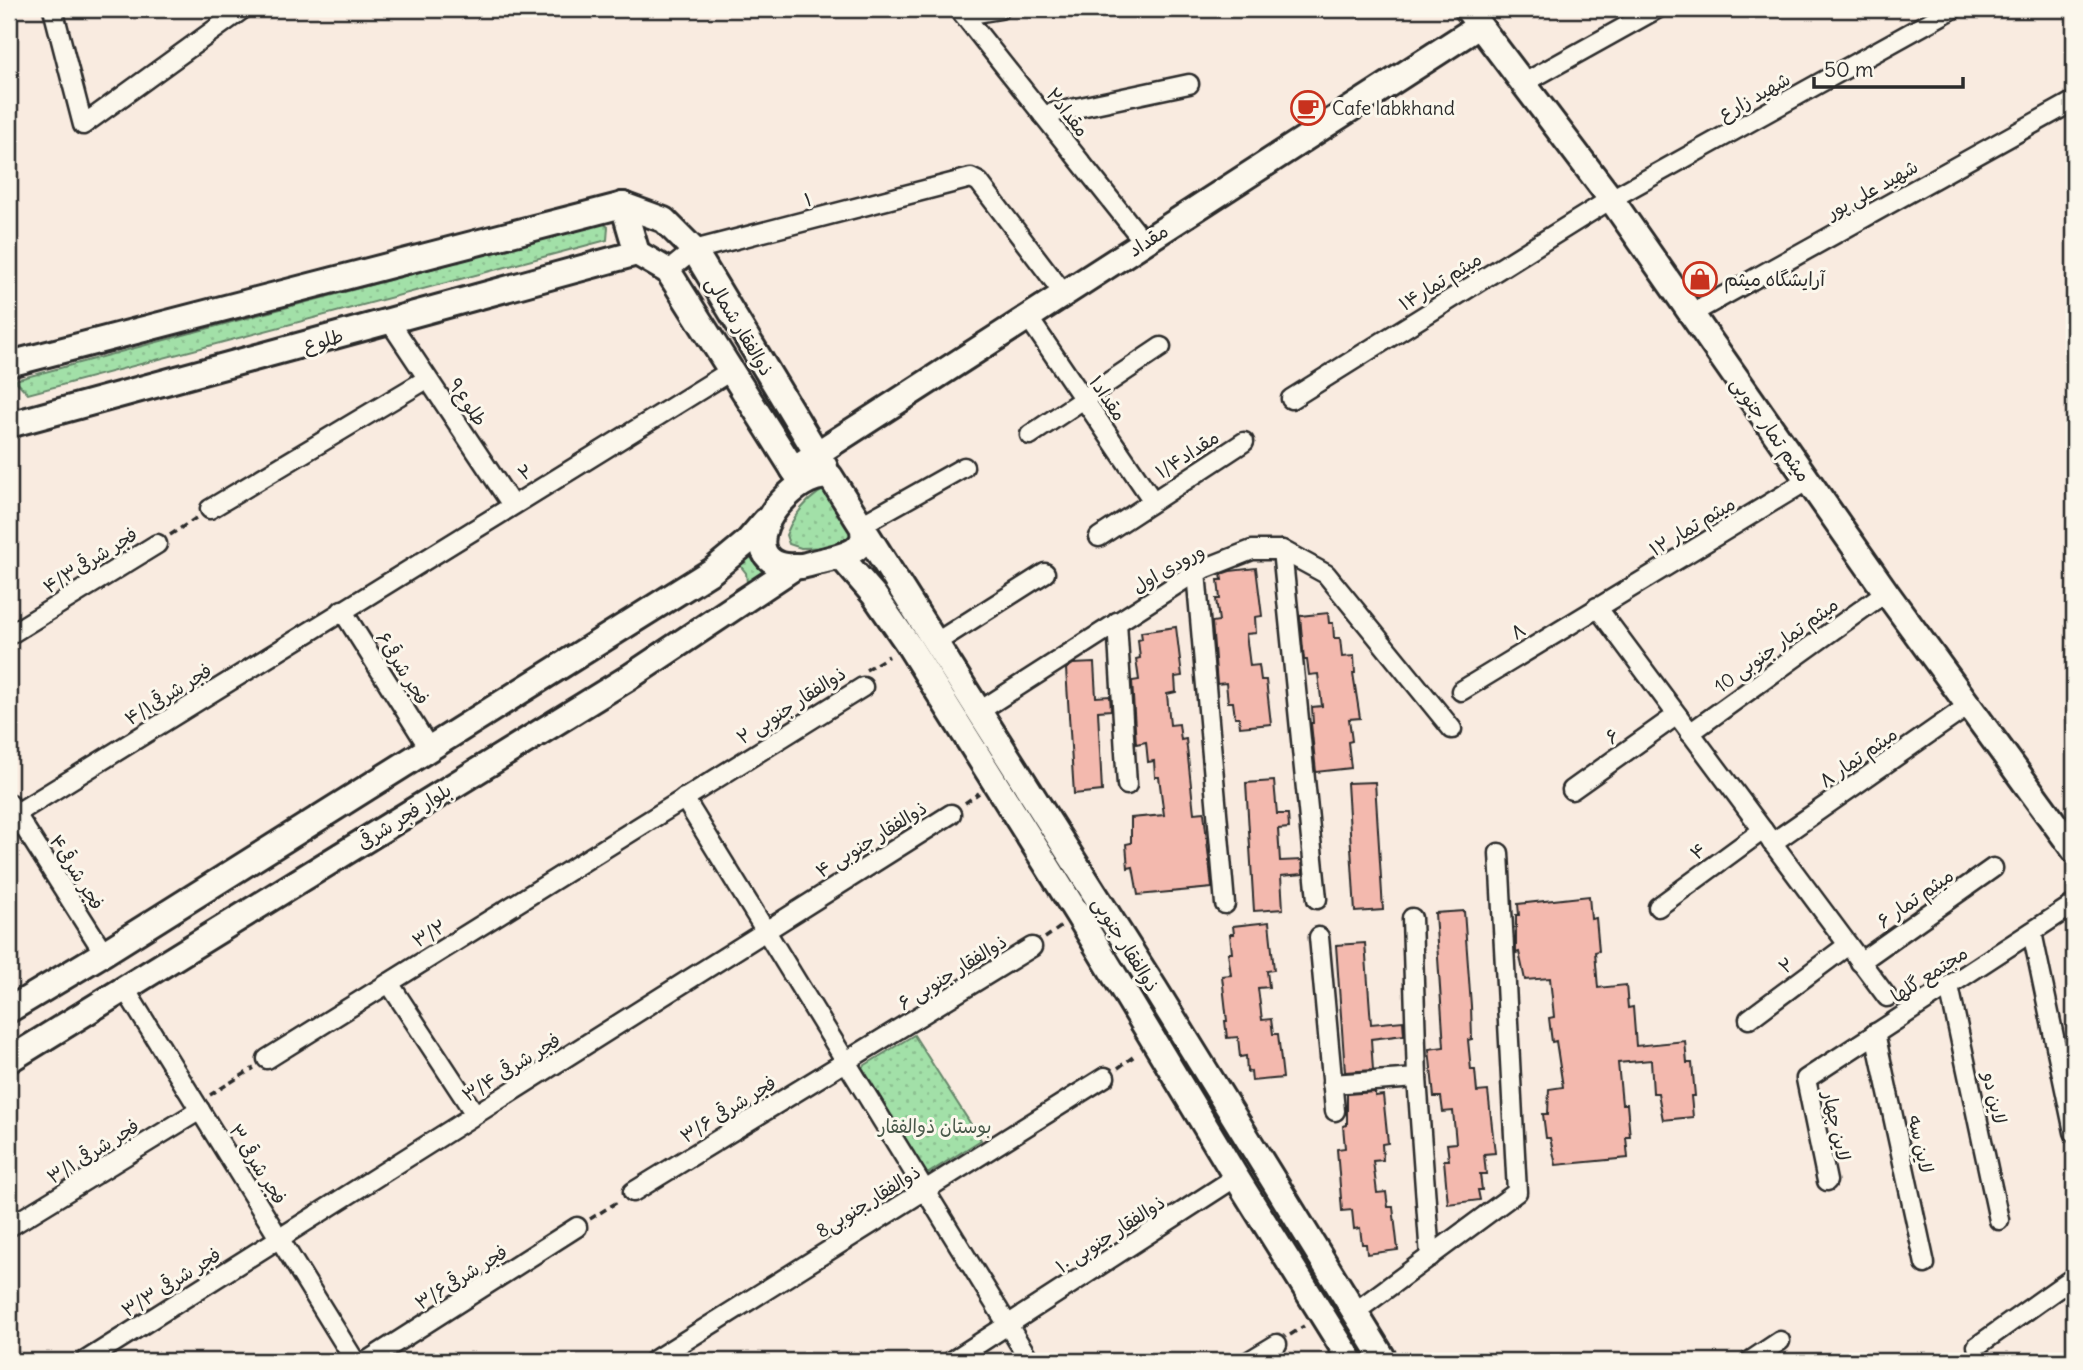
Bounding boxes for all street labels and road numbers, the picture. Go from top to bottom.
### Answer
street label: شهید زارع [1714,66,1795,127]
street label: مقداد۲ [1041,83,1095,141]
street label: شهید علی پور [1820,154,1922,226]
street label: ۱ [802,187,814,211]
street label: مقداد [1123,218,1173,262]
street label: میثم تمار۱۴ [1394,246,1487,318]
street label: ذوالفقار شمالی [700,272,779,380]
street label: طلوع [300,323,346,359]
street label: مقداد۱ [1084,371,1132,425]
street label: میثم تمار جنوبی [1723,372,1816,488]
street label: طلوع۹ [442,373,493,432]
street label: مقداد۱/۴ [1151,425,1223,483]
street label: ۲ [513,458,537,486]
street label: میثم تمار ۱۲ [1645,491,1741,564]
street label: فجر شرقی۴/۳ [38,522,142,598]
street label: ورودی اول [1128,538,1209,599]
street label: میثم تمار جنوبی 10 [1709,592,1844,700]
street label: ۸ [1506,617,1530,645]
street label: فجر شرقی۶ [371,627,435,709]
street label: فجر شرقی۴/۱ [120,658,216,730]
street label: ۲ ذوالفقار جنوبی [732,661,851,750]
street label: میثم تمار ۸ [1814,721,1903,795]
street label: ۶ [1600,723,1624,749]
street label: بلوار فجر شرقی [352,778,456,854]
street label: ۴ ذوالفقار جنوبی [811,795,932,884]
street label: فجر شرقی۴ [44,830,110,914]
street label: ۴ [1685,837,1711,865]
street label: میثم تمار ۶ [1872,863,1960,936]
street label: ذوالفقار جنوبی [1086,892,1165,997]
street label: ۳/۲ [408,913,450,953]
street label: ۶ ذوالفقار جنوبی [893,929,1011,1016]
street label: مجتمع گلها [1886,940,1973,1009]
street label: ۲ [1774,952,1798,978]
street label: ۳/۴ فجر شرقی [457,1027,565,1107]
street label: لاین دو [1977,1068,2012,1126]
street label: ۳/۶ فجر شرقی [676,1070,780,1148]
street label: لاین چهار [1817,1087,1856,1163]
street label: ۳/۱ فجر شرقی [43,1113,143,1189]
street label: لاین سه [1903,1113,1939,1175]
street label: ۳ فجر شرقی [224,1119,292,1209]
street label: 8ذوالفقار جنوبی [811,1159,925,1243]
street label: ۱۰ ذوالفقار جنوبی [1051,1190,1170,1279]
street label: فجر شرقی۳/۶ [410,1239,512,1315]
street label: ۳/۳ فجر شرقی [117,1242,225,1322]

